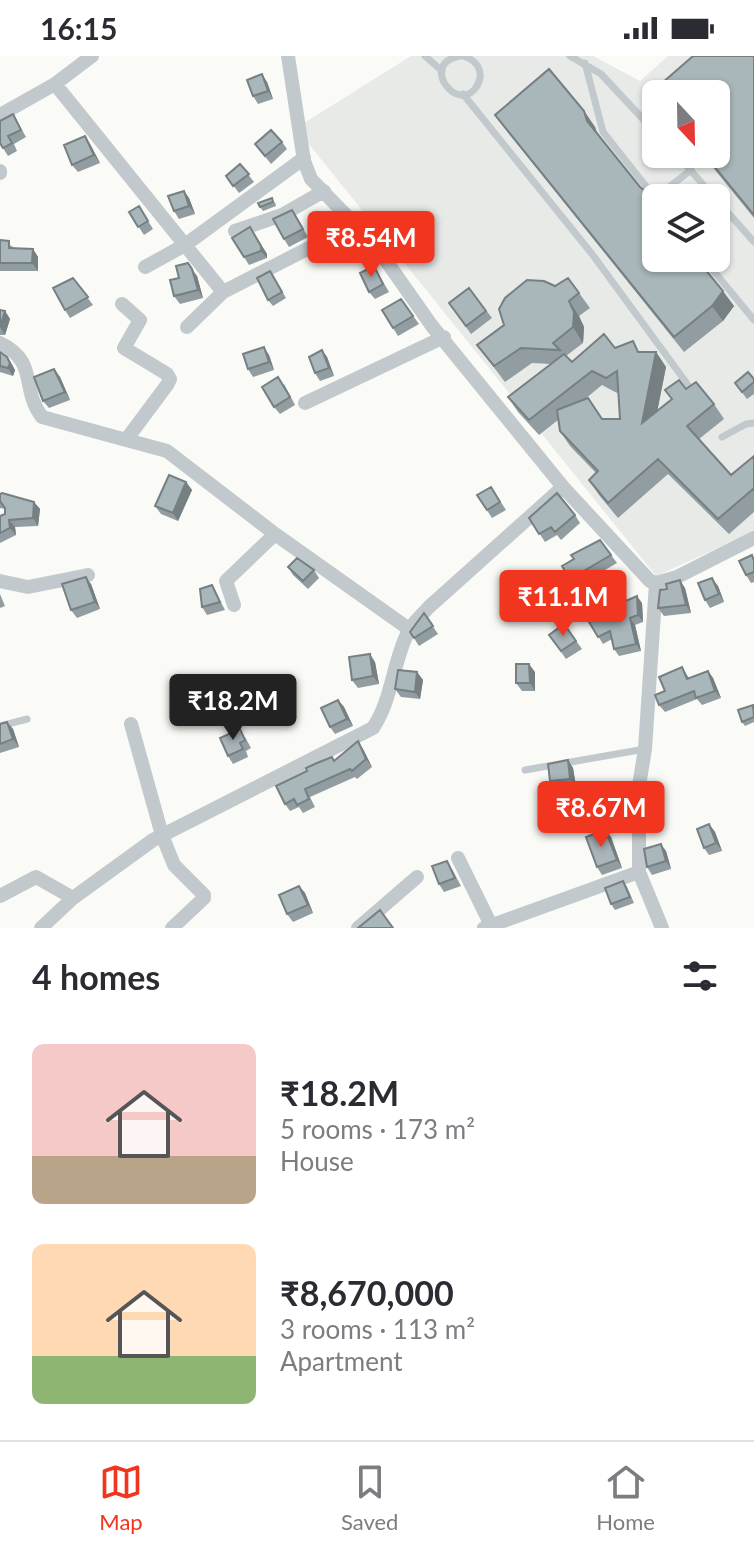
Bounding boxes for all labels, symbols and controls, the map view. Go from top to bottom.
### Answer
text: 16:15 [40,10,117,46]
north arrow [642,80,730,168]
map controls [642,80,730,272]
button: layers [642,184,730,272]
pin: ₹8.54M [306,211,436,279]
text: ₹8.54M [325,221,417,253]
pin: ₹11.1M [498,570,628,638]
text: ₹11.1M [517,580,609,612]
pin: ₹18.2M [168,674,298,742]
text: ₹18.2M [187,684,279,716]
pin: ₹8.67M [536,781,666,849]
text: ₹8.67M [555,791,647,823]
icon: filters [678,954,722,998]
text: 4 homes [32,956,160,997]
text: ₹18.2M [280,1072,399,1113]
icon: home [96,1076,192,1172]
text: 5 rooms · 173 m² [280,1113,475,1145]
text: House [280,1145,354,1177]
text: ₹8,670,000 [280,1272,454,1313]
icon: home [96,1276,192,1372]
text: 3 rooms · 113 m² [280,1313,475,1345]
text: Apartment [280,1345,403,1377]
tab: Map [99,1460,143,1535]
tab: Saved [341,1460,398,1535]
tab: Home [596,1460,655,1535]

